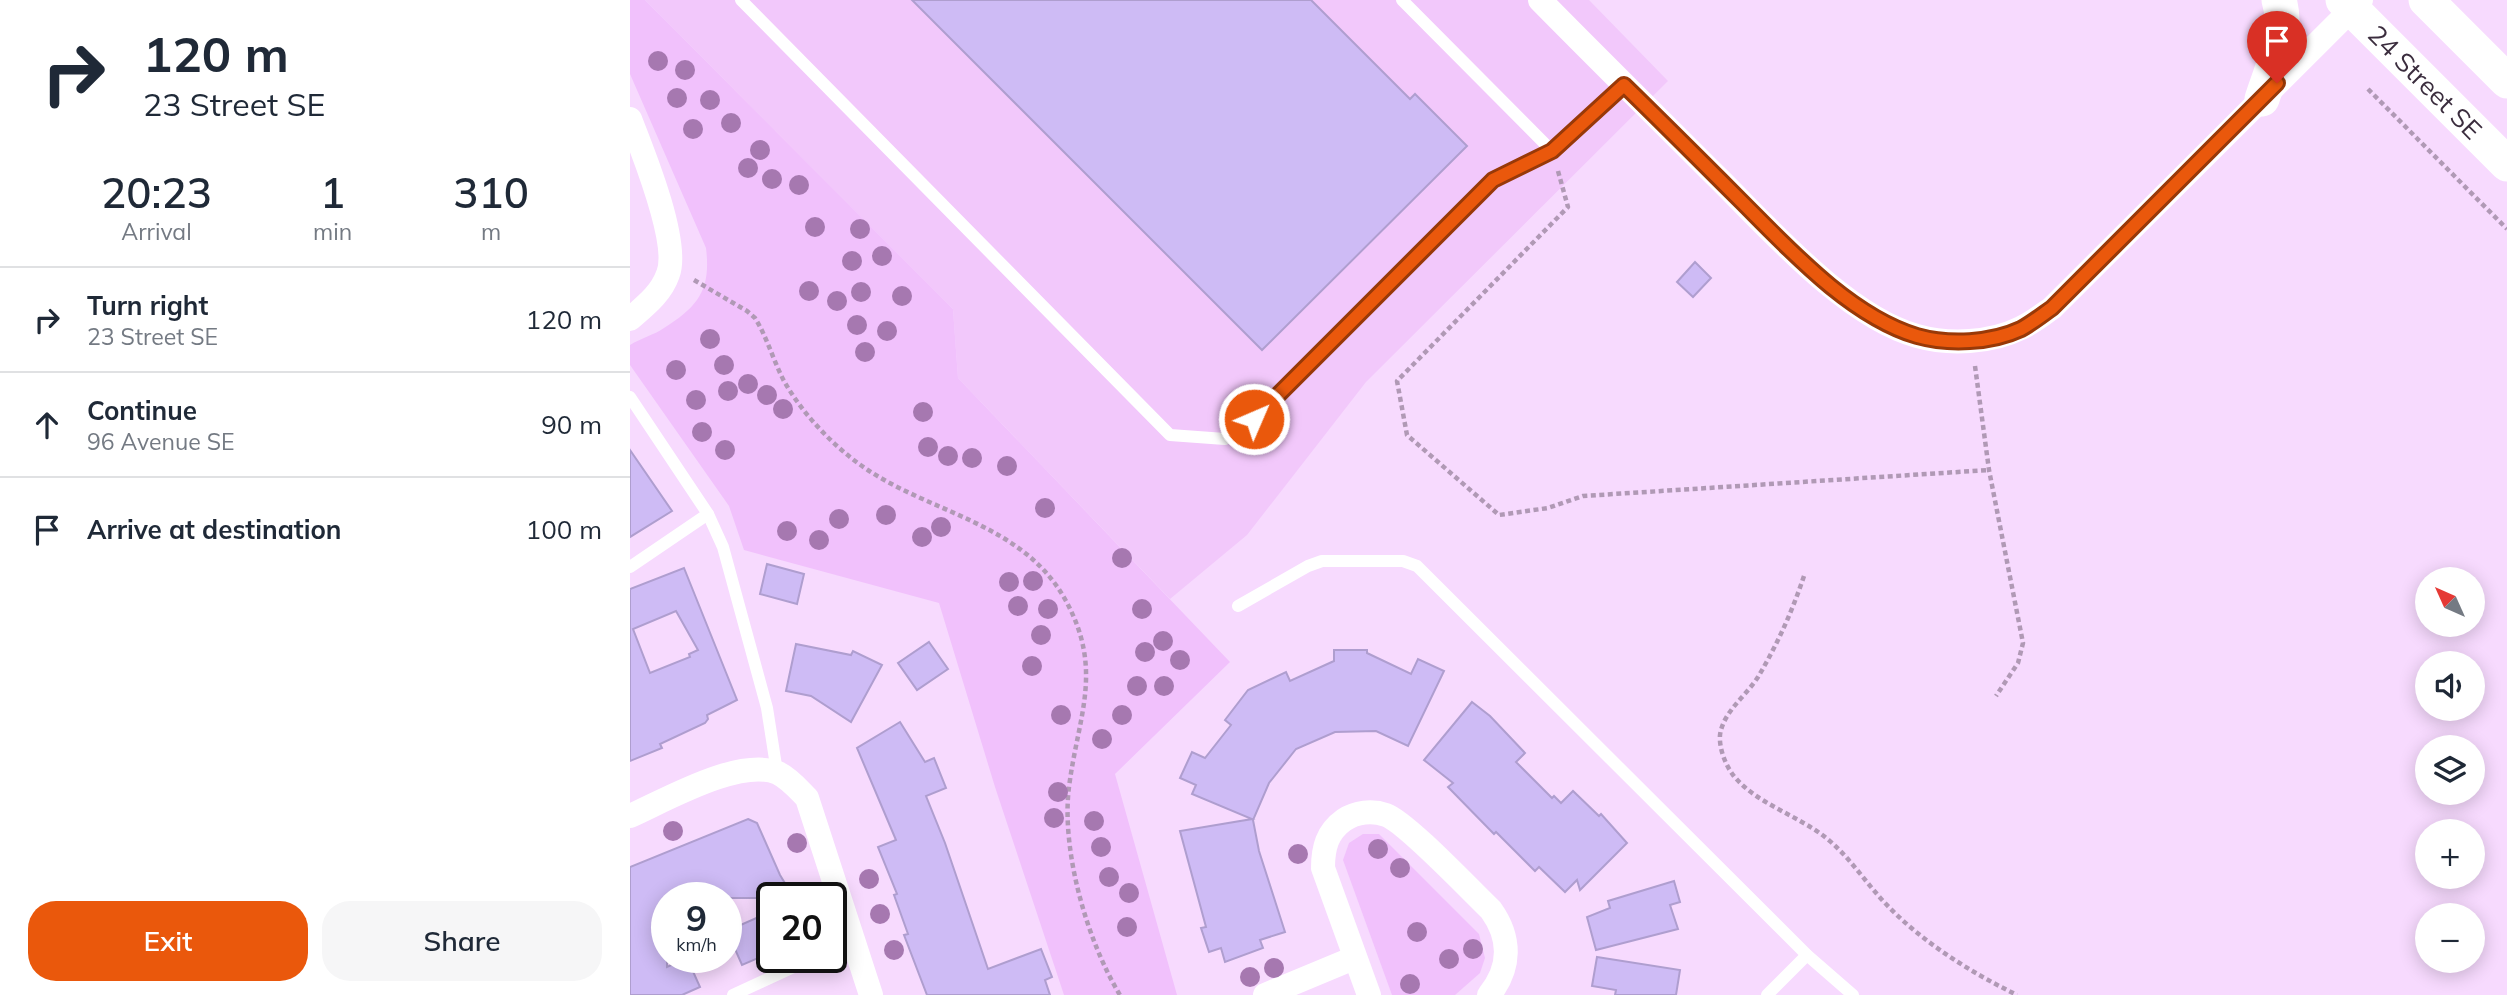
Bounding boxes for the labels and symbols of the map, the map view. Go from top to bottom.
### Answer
pin [2247,11,2307,83]
street label: 24 Street SE [2361,18,2489,146]
position arrow [1217,382,1291,456]
north arrow [2415,567,2485,637]
speed limit sign: 20 [756,882,847,973]

